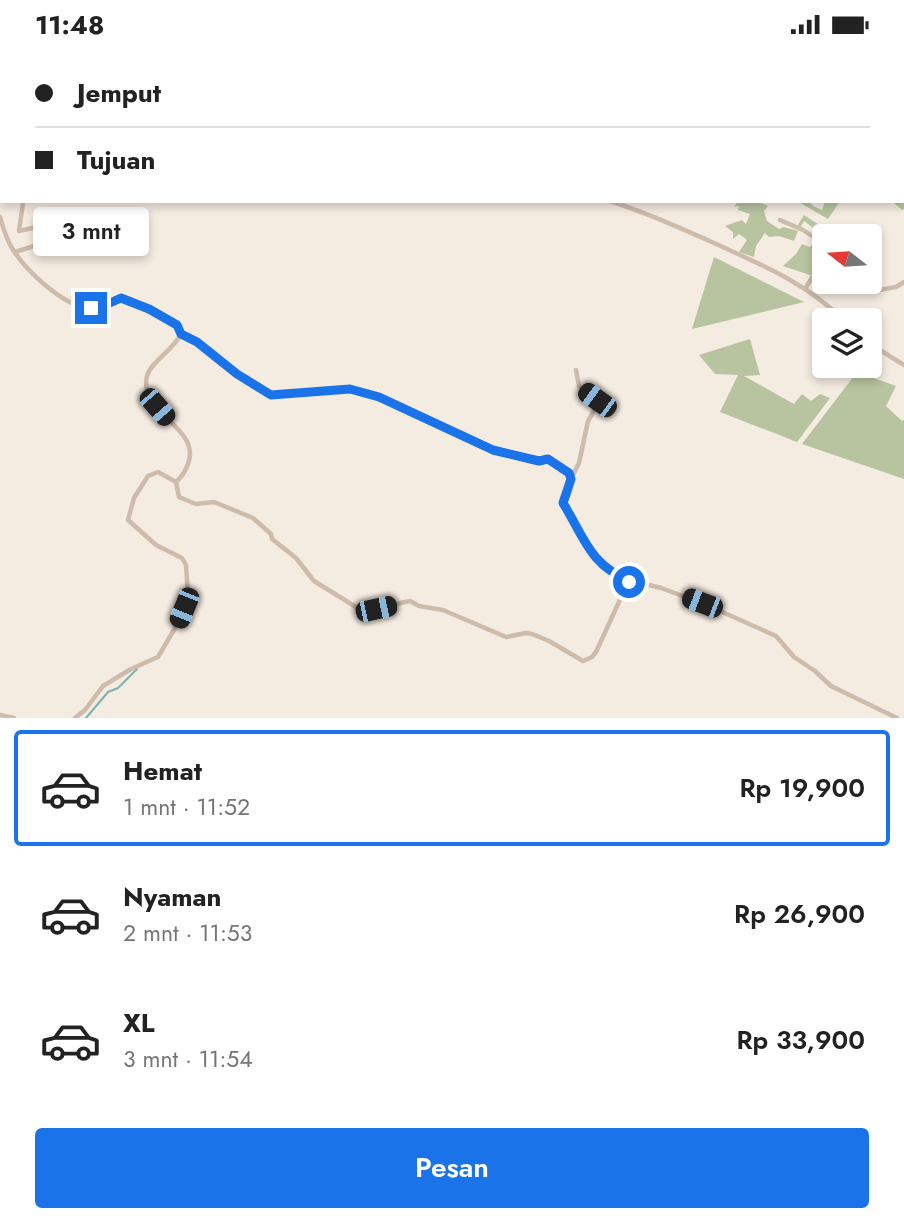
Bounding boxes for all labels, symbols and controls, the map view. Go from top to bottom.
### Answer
text: 11:48 [35,6,104,44]
text: Jemput [77,74,161,112]
text: Tujuan [77,141,155,179]
callout: 3 mnt [33,207,149,255]
text: 3 mnt [62,214,120,248]
north arrow [812,224,882,294]
map controls [812,224,882,378]
route end [75,292,107,324]
button: layers [812,308,882,378]
car [574,379,621,421]
car [136,384,179,430]
route start [613,566,645,598]
car [167,585,202,631]
car [679,586,726,620]
car [354,594,399,624]
text: Hemat [123,752,202,790]
icon: car [39,757,102,820]
text: Rp 19,900 [739,769,865,807]
text: 1 mnt · 11:52 [123,790,250,824]
text: Nyaman [123,878,222,916]
icon: car [39,883,102,946]
text: Rp 26,900 [734,895,865,933]
text: 2 mnt · 11:53 [123,916,252,950]
text: XL [123,1004,155,1042]
icon: car [39,1009,102,1072]
text: Rp 33,900 [736,1021,865,1059]
text: 3 mnt · 11:54 [123,1042,253,1076]
button: Pesan [35,1128,869,1208]

